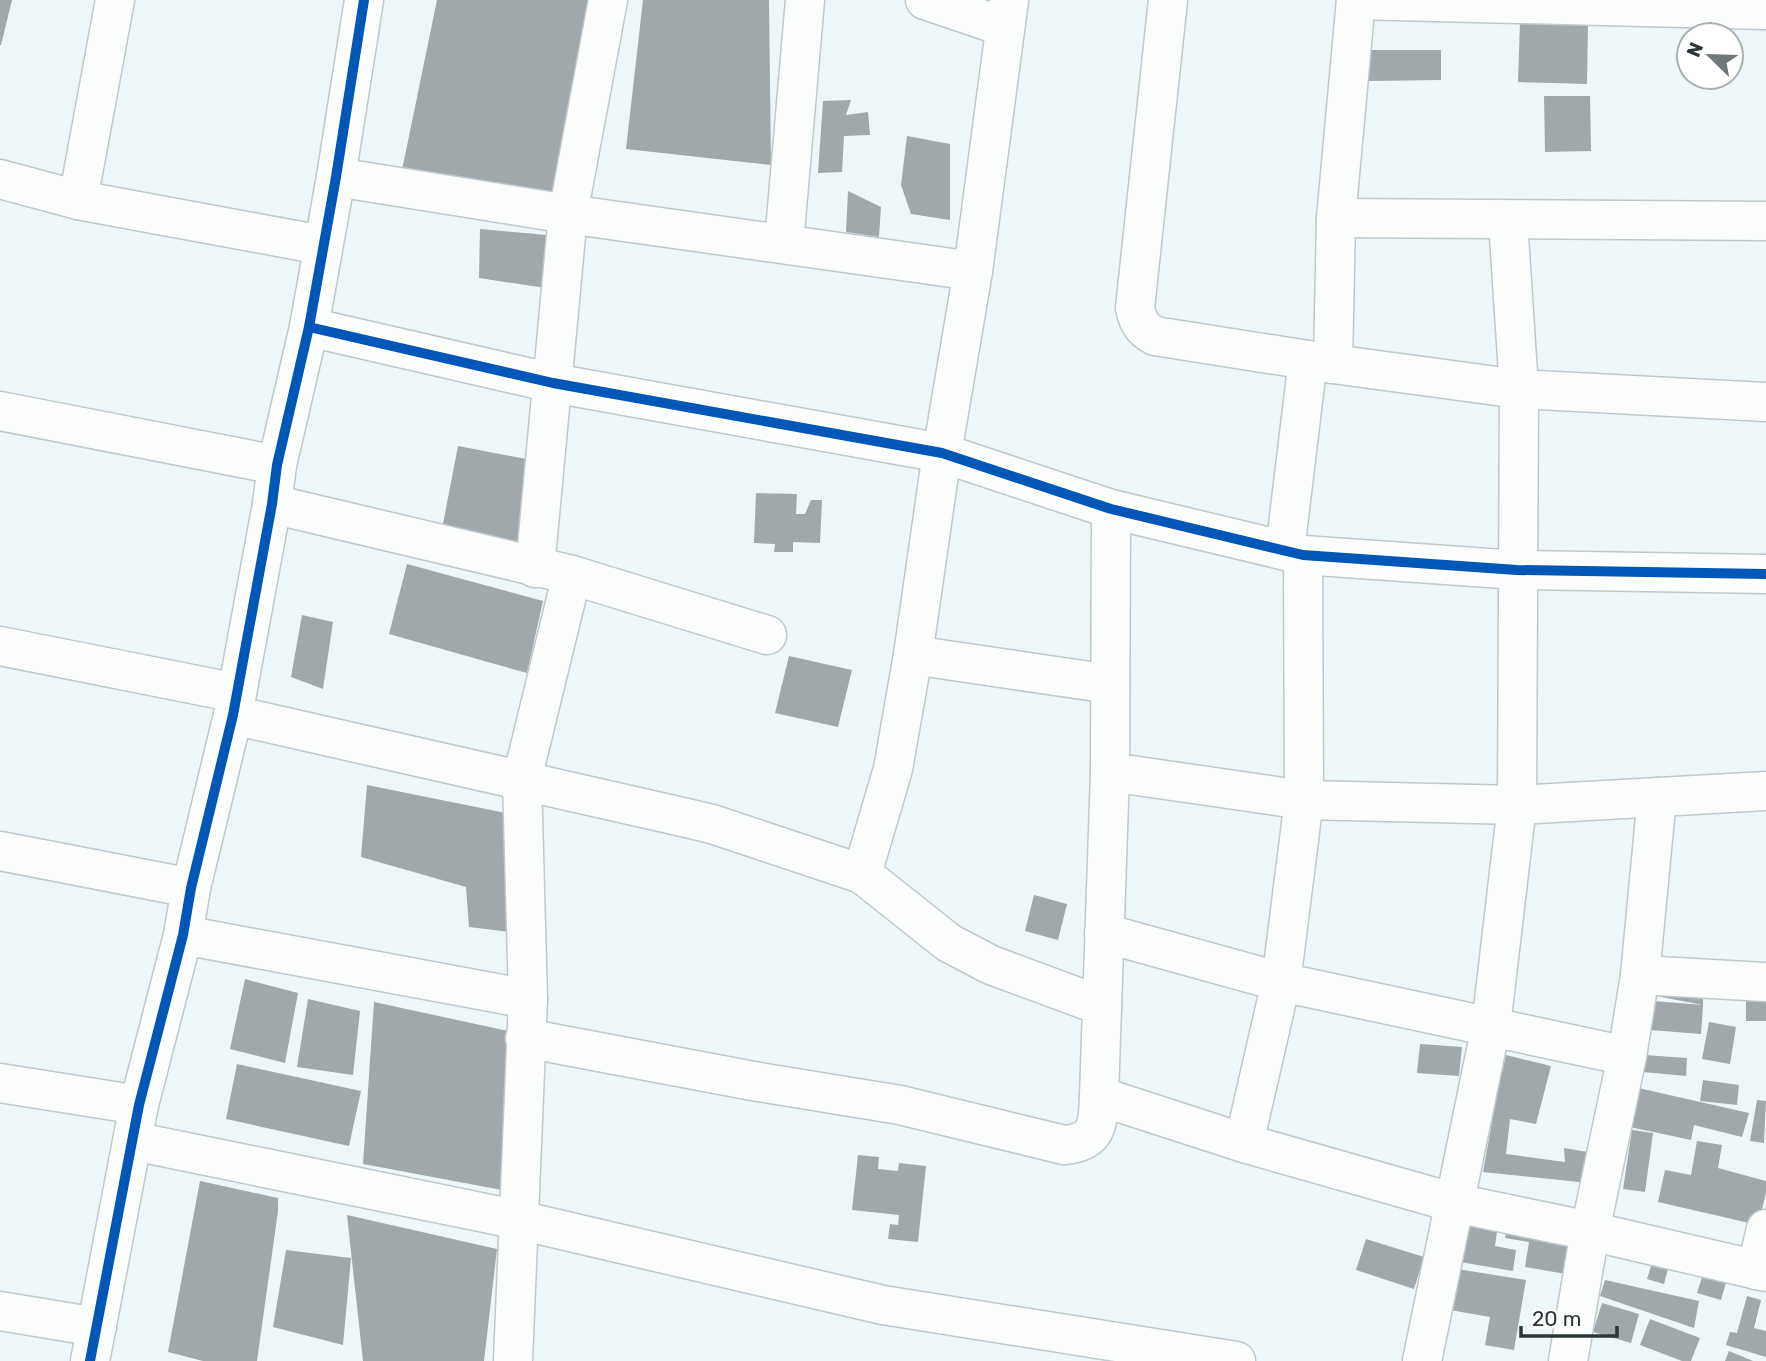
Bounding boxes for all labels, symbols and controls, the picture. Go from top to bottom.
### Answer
north arrow [1675,21,1745,91]
text: N [1682,39,1708,60]
scale bar [1521,1294,1617,1338]
text: 20 m [1532,1306,1581,1331]

